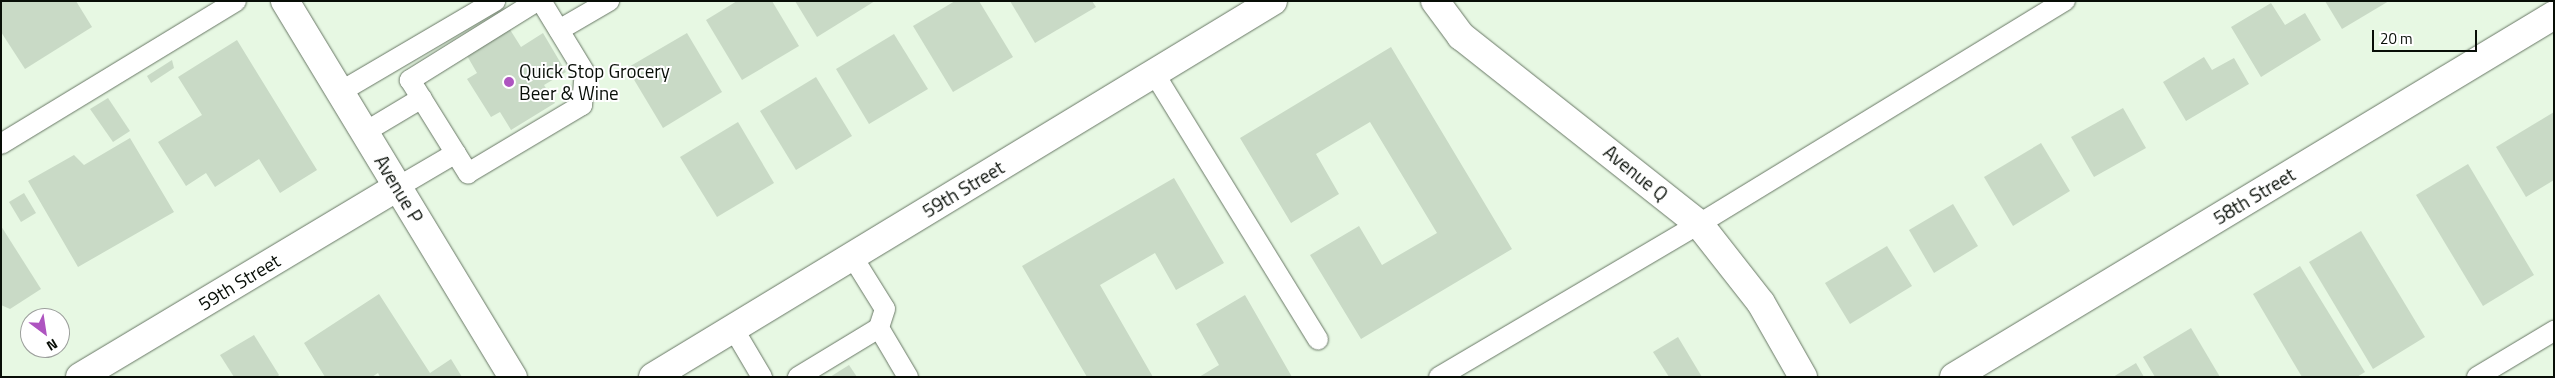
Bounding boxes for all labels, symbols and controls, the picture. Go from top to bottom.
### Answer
scale bar [2375,20,2480,52]
text: 20 m [2380,27,2413,50]
place label: Quick Stop Grocery Beer & Wine [519,60,670,104]
marker: Quick Stop Grocery Beer & Wine [503,76,515,88]
street label: Avenue Q [1599,140,1673,206]
street label: Avenue P [370,151,428,227]
street label: 59th Street [918,156,1008,222]
street label: 58th Street [2209,163,2299,229]
street label: 59th Street [194,249,284,315]
north arrow [20,308,70,358]
text: N [43,334,62,357]

